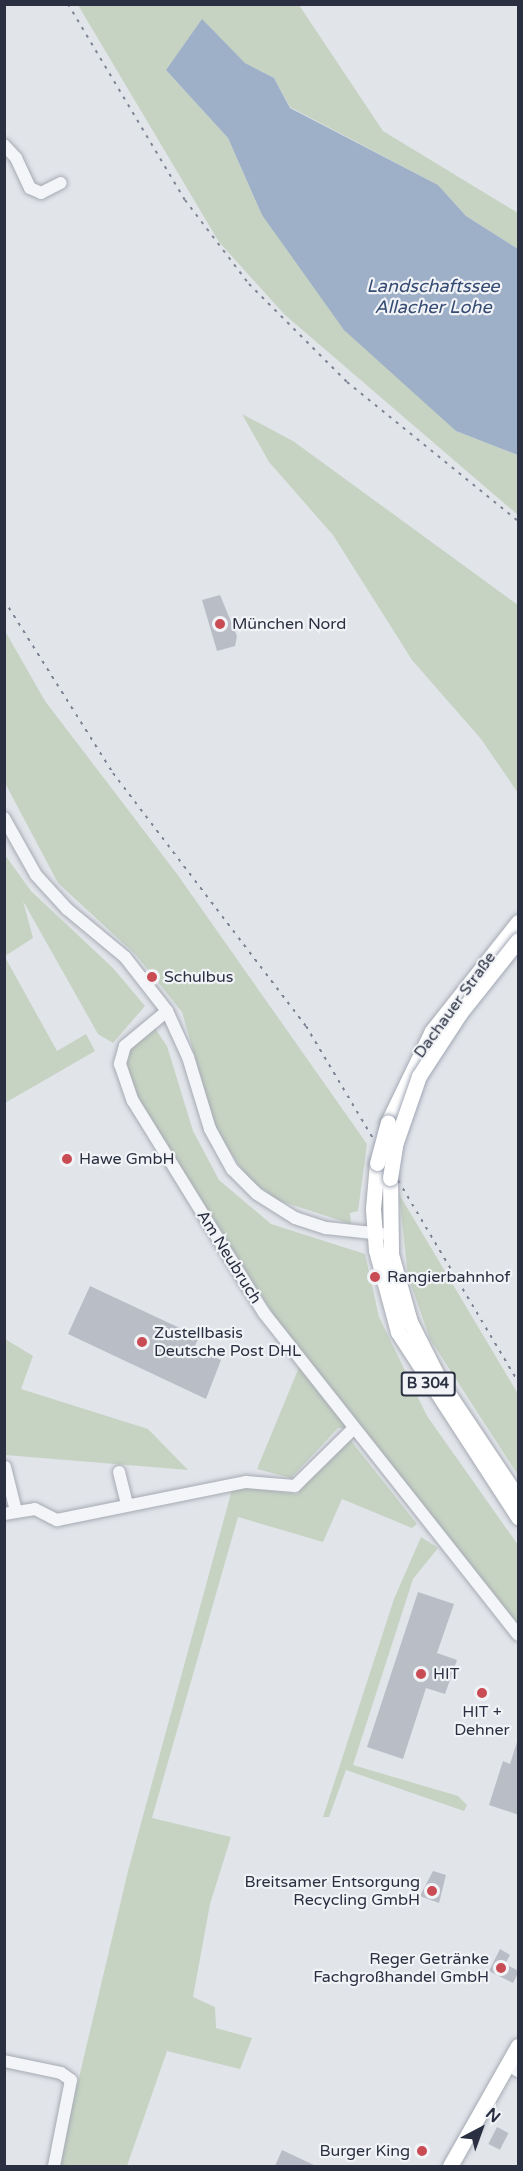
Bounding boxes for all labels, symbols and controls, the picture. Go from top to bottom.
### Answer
water label: Landschaftssee Allacher Lohe [366,276,500,318]
place label: München Nord [232,614,346,634]
marker: München Nord [213,617,227,631]
street label: Dachauer Straße [410,948,500,1062]
place label: Schulbus [164,967,233,987]
marker: Schulbus [145,970,159,984]
place label: Hawe GmbH [79,1149,174,1169]
marker: Hawe GmbH [60,1152,74,1166]
street label: Am Neubruch [193,1207,265,1307]
place label: Rangierbahnhof [387,1267,510,1287]
marker: Rangierbahnhof [368,1270,382,1284]
place label: Zustellbasis Deutsche Post DHL [154,1323,301,1361]
marker: Zustellbasis Deutsche Post DHL [135,1335,149,1349]
road number: B 304 [400,1372,456,1396]
place label: HIT [433,1664,459,1684]
marker: HIT [414,1667,428,1681]
marker: HIT + Dehner [475,1686,489,1700]
place label: HIT + Dehner [454,1702,510,1740]
place label: Breitsamer Entsorgung Recycling GmbH [245,1872,420,1910]
marker: Breitsamer Entsorgung Recycling GmbH [425,1884,439,1898]
place label: Reger Getränke Fachgroßhandel GmbH [313,1949,489,1987]
marker: Reger Getränke Fachgroßhandel GmbH [494,1961,508,1975]
north arrow [451,2099,511,2159]
text: N [481,2104,504,2127]
place label: Burger King [319,2141,410,2161]
marker: Burger King [415,2144,429,2158]

